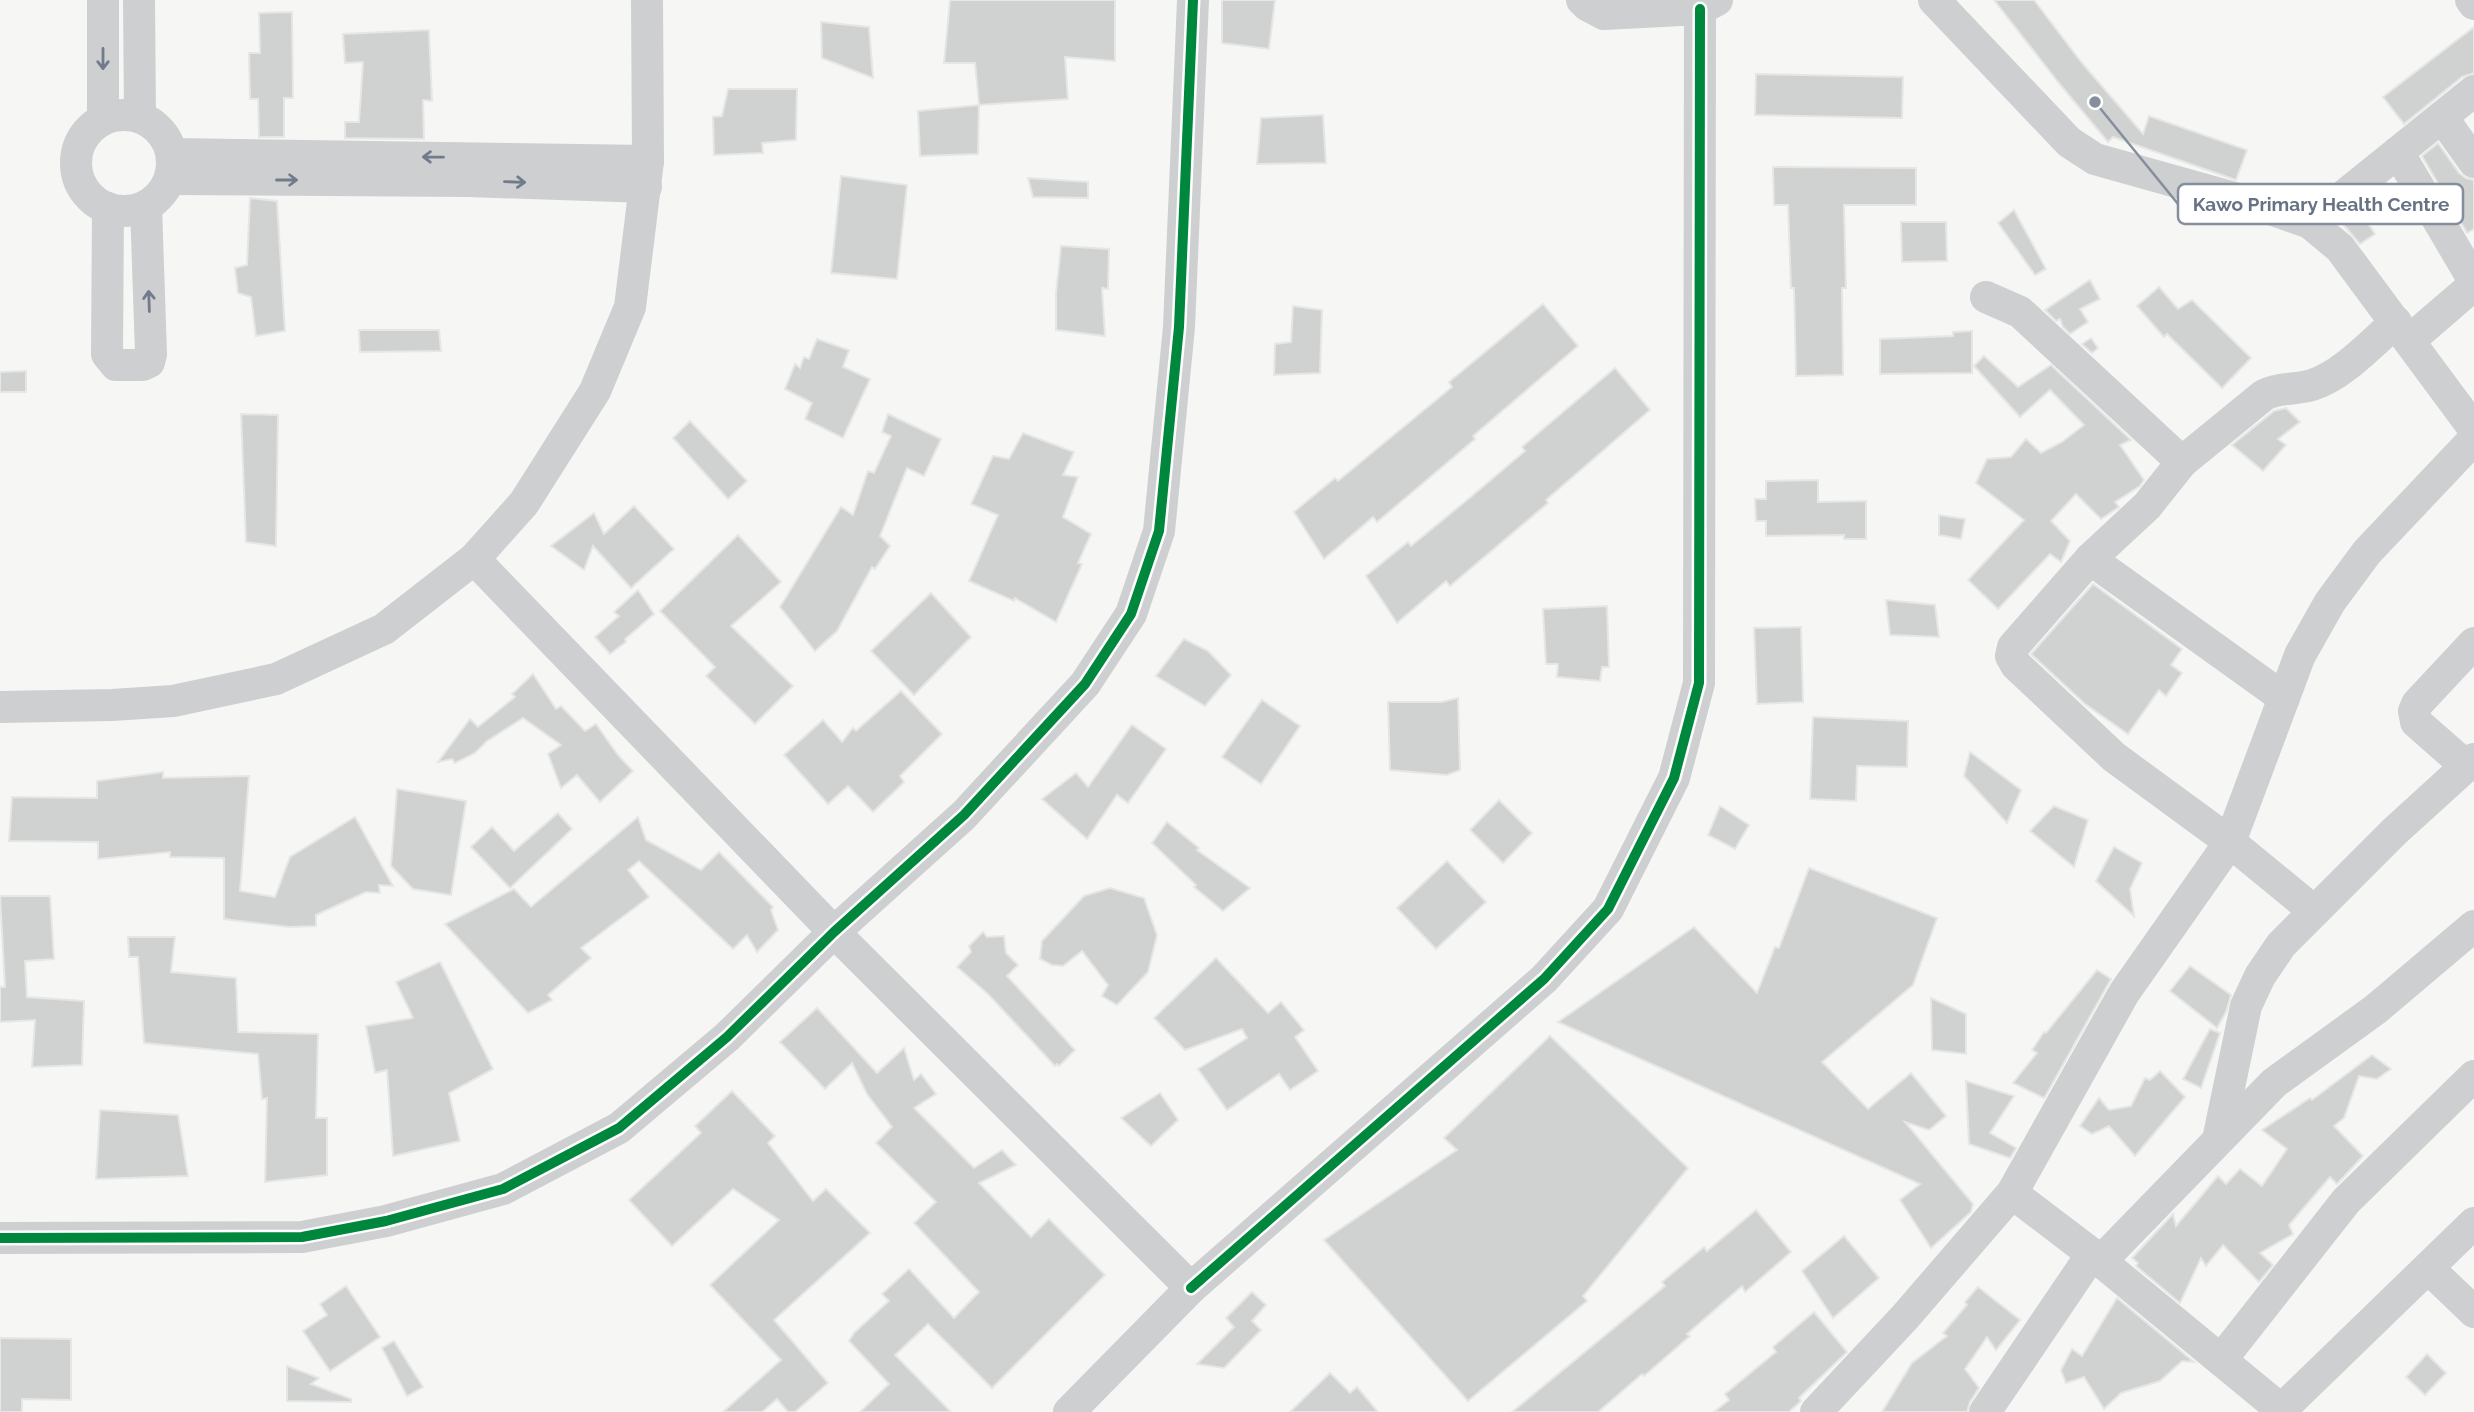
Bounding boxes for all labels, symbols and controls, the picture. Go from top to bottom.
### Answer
one-way arrow [96,48,110,71]
one-way arrow [421,150,444,164]
one-way arrow [275,173,298,187]
one-way arrow [503,176,526,189]
callout: Kawo Primary Health Centre [2178,184,2463,224]
text: Kawo Primary Health Centre [2193,193,2449,215]
one-way arrow [142,289,156,312]

